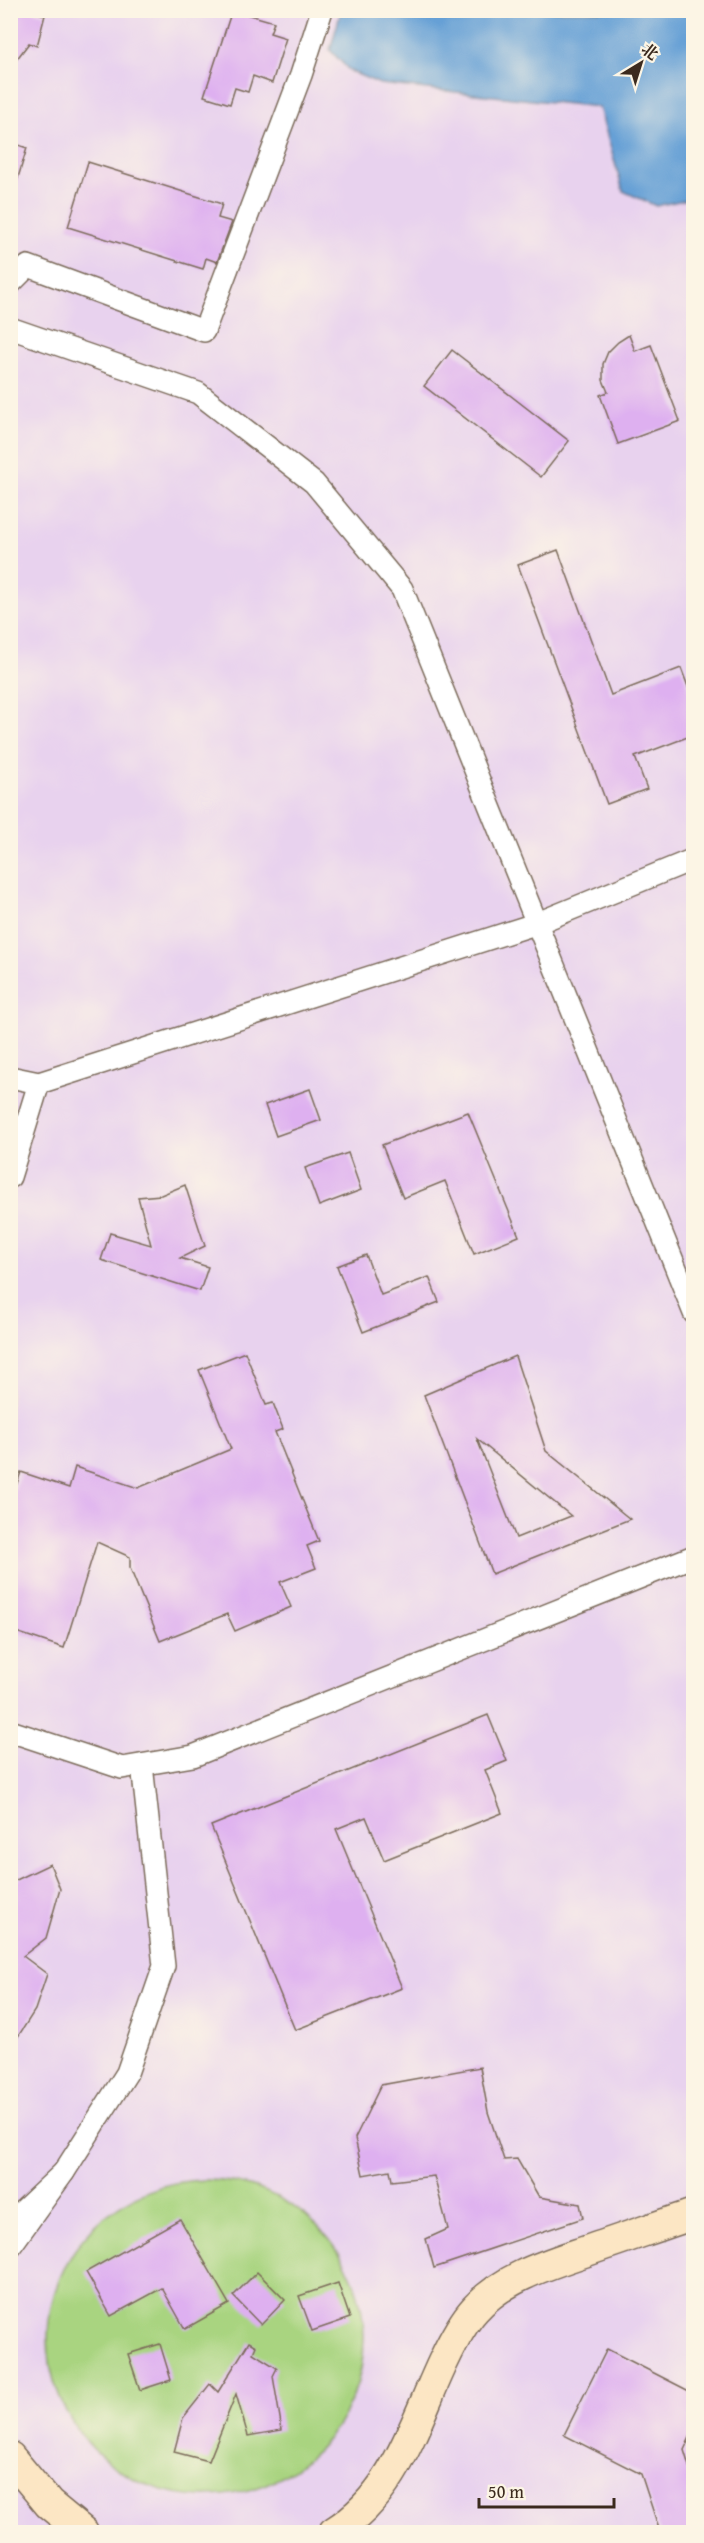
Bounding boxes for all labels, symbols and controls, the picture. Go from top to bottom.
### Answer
north arrow [611,33,671,93]
text: 北 [637,37,664,66]
scale bar [479,2471,614,2509]
text: 50 m [488,2478,524,2505]

